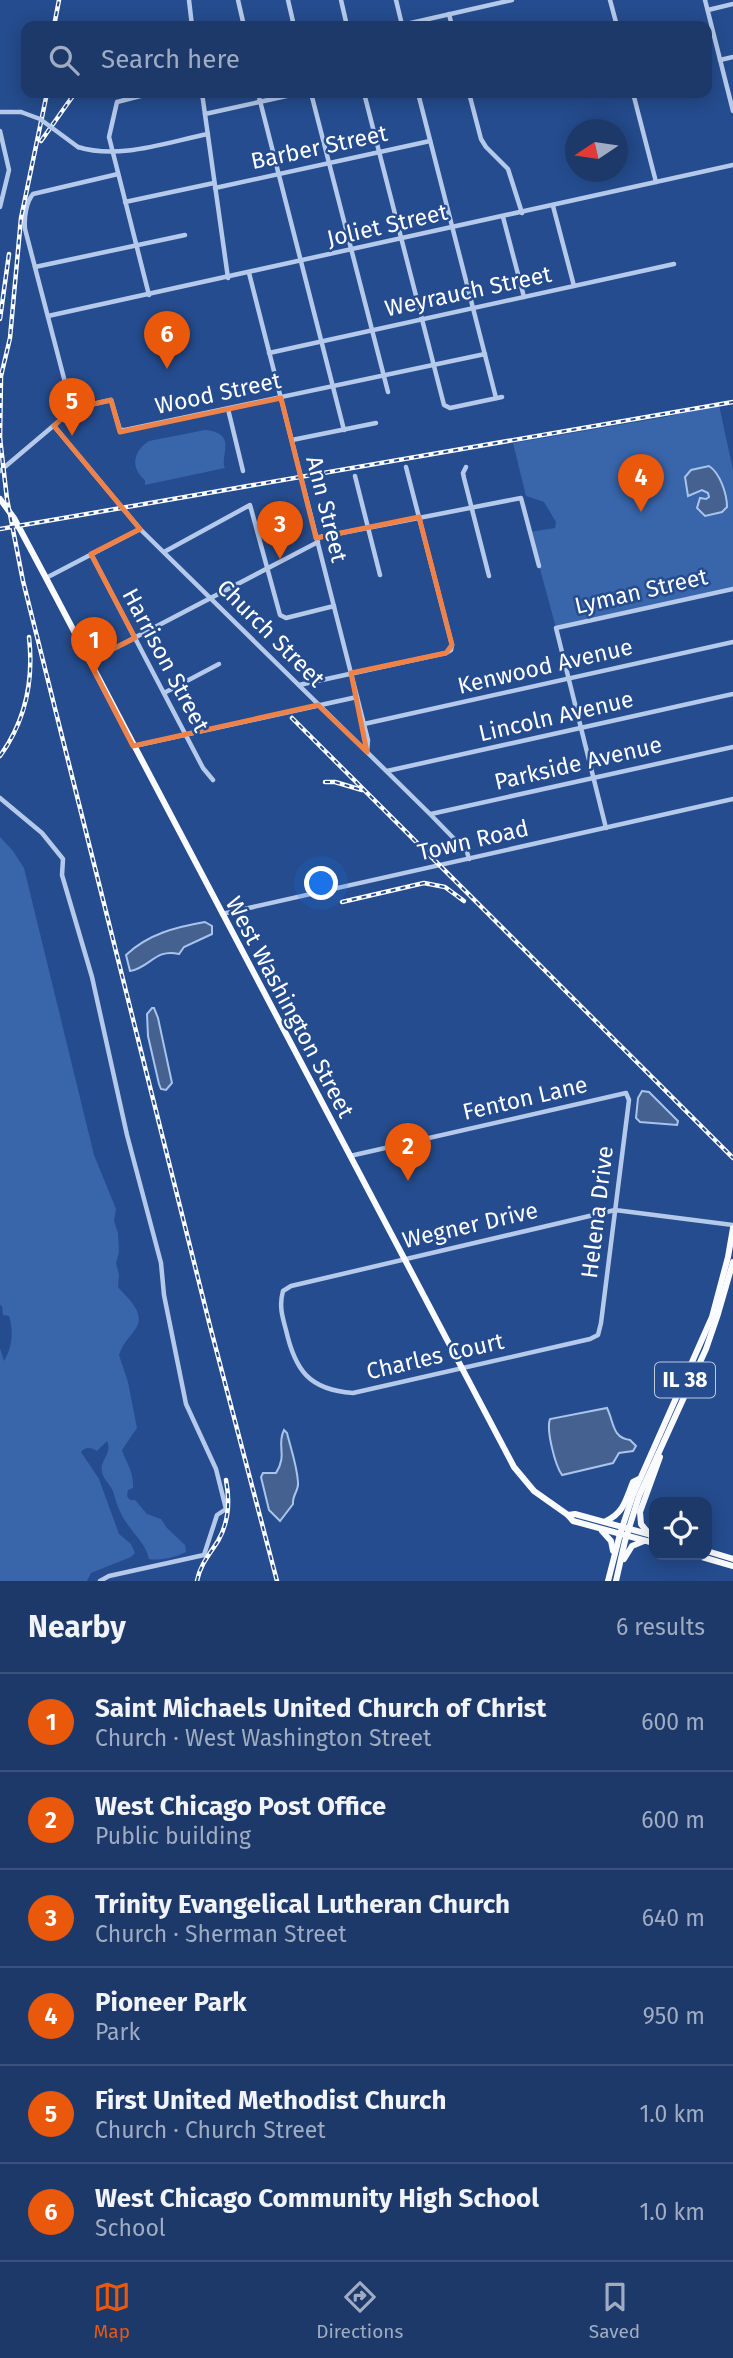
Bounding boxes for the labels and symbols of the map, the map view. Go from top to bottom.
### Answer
street label: Barber Street [248,119,391,175]
north arrow [565,119,628,182]
street label: Joliet Street [324,197,451,252]
street label: Weyrauch Street [382,260,554,322]
pin: 6 [144,311,190,369]
street label: Wood Street [153,366,284,420]
pin: 5 [49,378,95,436]
street label: Ann Street [300,453,354,566]
pin: 4 [618,454,664,512]
pin: 3 [257,501,303,559]
street label: Lyman Street [572,562,711,620]
street label: Church Street [211,573,331,693]
street label: Harrison Street [116,583,216,737]
pin: 1 [71,617,117,675]
street label: Kenwood Avenue [455,632,635,700]
street label: Lincoln Avenue [476,685,636,747]
street label: Parkside Avenue [491,730,665,796]
street label: Town Road [415,814,531,866]
your location [304,866,338,900]
street label: West Washington Street [220,892,361,1123]
street label: Fenton Lane [460,1070,590,1126]
pin: 2 [385,1123,431,1181]
street label: Helena Drive [575,1144,619,1280]
street label: Wegner Drive [400,1196,540,1254]
street label: Charles Court [364,1326,507,1385]
road number: IL 38 [655,1362,715,1398]

